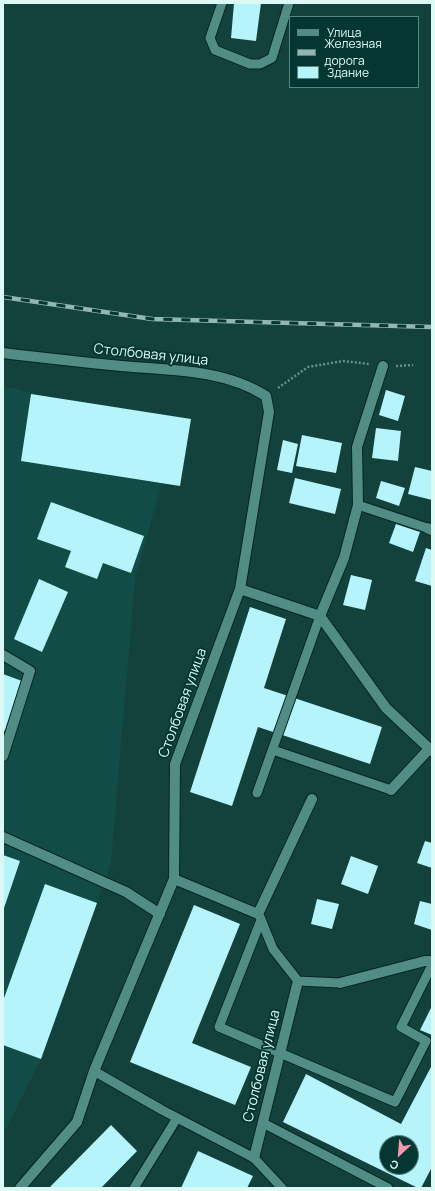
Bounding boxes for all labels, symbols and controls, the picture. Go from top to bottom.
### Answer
legend [289,16,419,88]
text: Улица [327,24,361,41]
text: Железная дорога [324,35,382,69]
text: Здание [327,64,369,81]
street label: Столбовая улица [93,341,209,369]
street label: Столбовая улица [155,646,211,760]
street label: Столбовая улица [240,1008,284,1124]
north arrow [379,1135,419,1175]
text: С [387,1157,401,1174]

